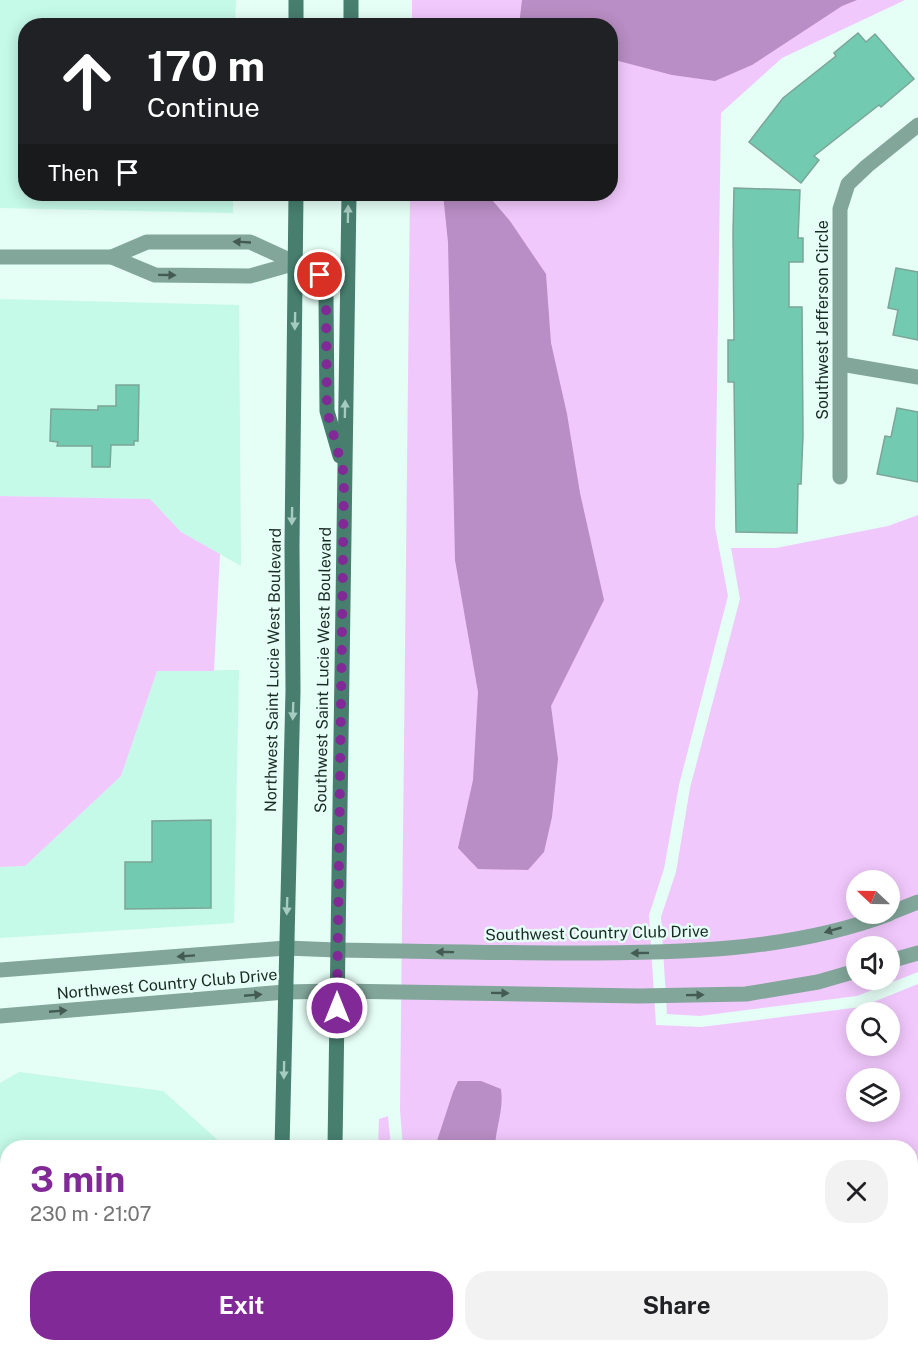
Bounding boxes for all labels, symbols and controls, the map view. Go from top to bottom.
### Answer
text: 170 m [147,41,265,90]
icon: ahead [48,42,126,120]
text: Continue [147,91,260,123]
icon: arrive [111,156,144,189]
text: Then [48,160,99,186]
one-way arrow [344,204,353,223]
street label: Southwest Jefferson Circle [813,220,832,420]
one-way arrow [233,238,252,247]
pin [294,249,345,300]
icon: arrive [303,258,336,291]
one-way arrow [157,270,176,280]
one-way arrow [291,312,300,331]
one-way arrow [341,399,350,418]
one-way arrow [288,507,297,526]
street label: Southwest Saint Lucie West Boulevard [311,527,335,813]
street label: Northwest Saint Lucie West Boulevard [261,528,285,812]
one-way arrow [288,702,297,721]
north arrow [846,870,900,924]
map controls [846,870,900,1122]
one-way arrow [282,897,292,916]
street label: Southwest Country Club Drive [485,922,709,944]
one-way arrow [824,926,842,935]
button: sound [846,936,900,990]
one-way arrow [435,947,454,957]
one-way arrow [630,948,649,958]
one-way arrow [176,951,195,961]
street label: Northwest Country Club Drive [56,965,278,1003]
position arrow [305,976,369,1040]
one-way arrow [491,988,510,998]
one-way arrow [243,990,262,1000]
one-way arrow [686,990,705,999]
button: search [846,1002,900,1056]
one-way arrow [49,1006,68,1016]
one-way arrow [279,1060,288,1079]
button: layers [846,1068,900,1122]
text: 3 min [30,1158,125,1200]
button: close [825,1160,888,1223]
text: 230 m · 21:07 [30,1202,151,1226]
button: Exit [30,1271,453,1340]
button: Share [465,1271,888,1340]

